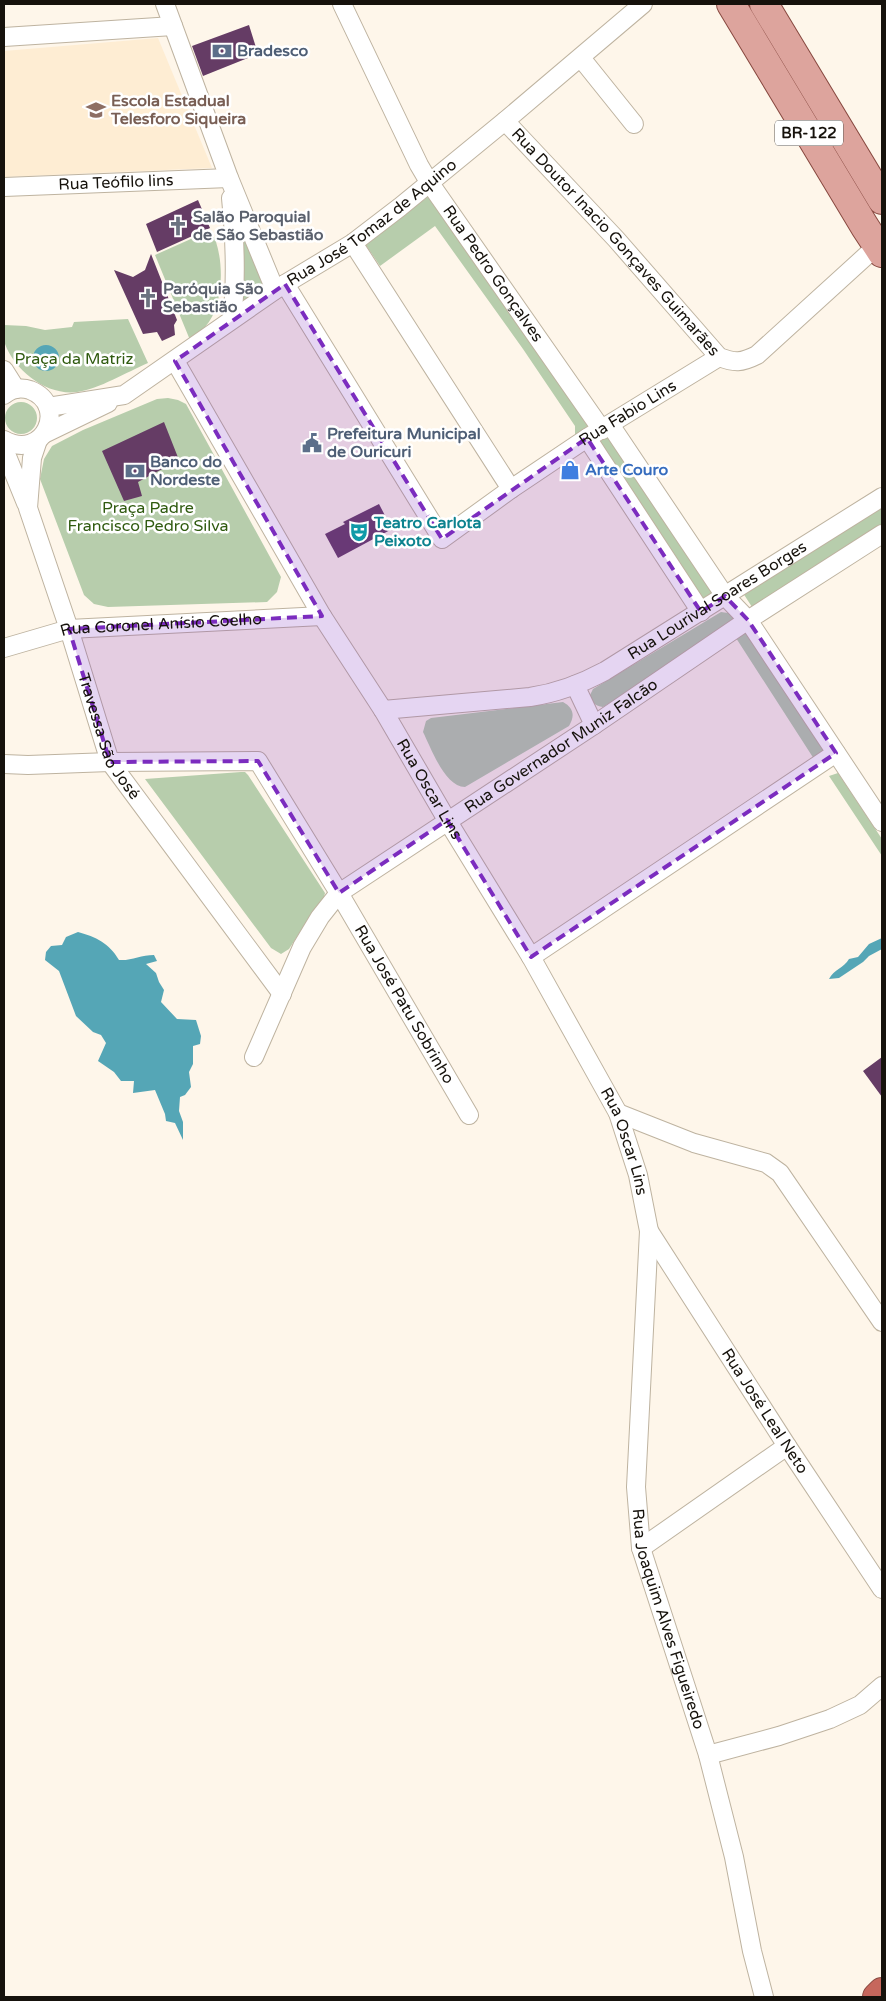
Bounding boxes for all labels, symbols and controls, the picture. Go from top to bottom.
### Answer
bank icon: Bradesco [211,40,233,62]
place label: Bradesco [237,41,308,61]
place label: Escola Estadual Telesforo Siqueira [110,91,246,129]
school or university icon: Escola Estadual Telesforo Siqueira [85,99,107,121]
road number: BR-122 [775,120,843,146]
street label: Rua Doutor Inacio Gonçaves Guimarães [507,124,724,360]
street label: Rua José Tomaz de Aquino [283,155,461,291]
street label: Rua Teófilo lins [58,170,174,195]
street label: Rua Pedro Gonçalves [438,202,548,346]
place label: Salão Paroquial de São Sebastião [193,207,324,245]
church icon: Salão Paroquial de São Sebastião [167,215,189,237]
place label: Paróquia São Sebastião [163,279,264,317]
church icon: Paróquia São Sebastião [137,287,159,309]
park label: Praça da Matriz [14,349,134,369]
street label: Rua Fabio Lins [575,376,680,450]
place label: Prefeitura Municipal de Ouricuri [327,424,481,462]
public building icon: Prefeitura Municipal de Ouricuri [301,432,323,454]
place label: Banco do Nordeste [150,452,222,490]
shop icon: Arte Couro [559,459,581,481]
bank icon: Banco do Nordeste [124,460,146,482]
place label: Arte Couro [585,460,668,480]
park label: Praça Padre Francisco Pedro Silva [67,498,229,536]
place label: Teatro Carlota Peixoto [373,513,481,551]
theatre icon: Teatro Carlota Peixoto [348,521,370,543]
street label: Rua Lourival Soares Borges [624,537,811,664]
street label: Rua Coronel Anísio Coelho [58,609,262,641]
street label: Travessa São José [73,671,144,803]
street label: Rua Governador Muniz Falcão [461,674,662,818]
street label: Rua Oscar Lins [392,735,467,843]
street label: Rua José Patu Sobrinho [350,921,459,1087]
street label: Rua Oscar Lins [596,1084,652,1197]
street label: Rua José Leal Neto [717,1345,813,1478]
street label: Rua Joaquim Alves Figueiredo [628,1508,709,1732]

